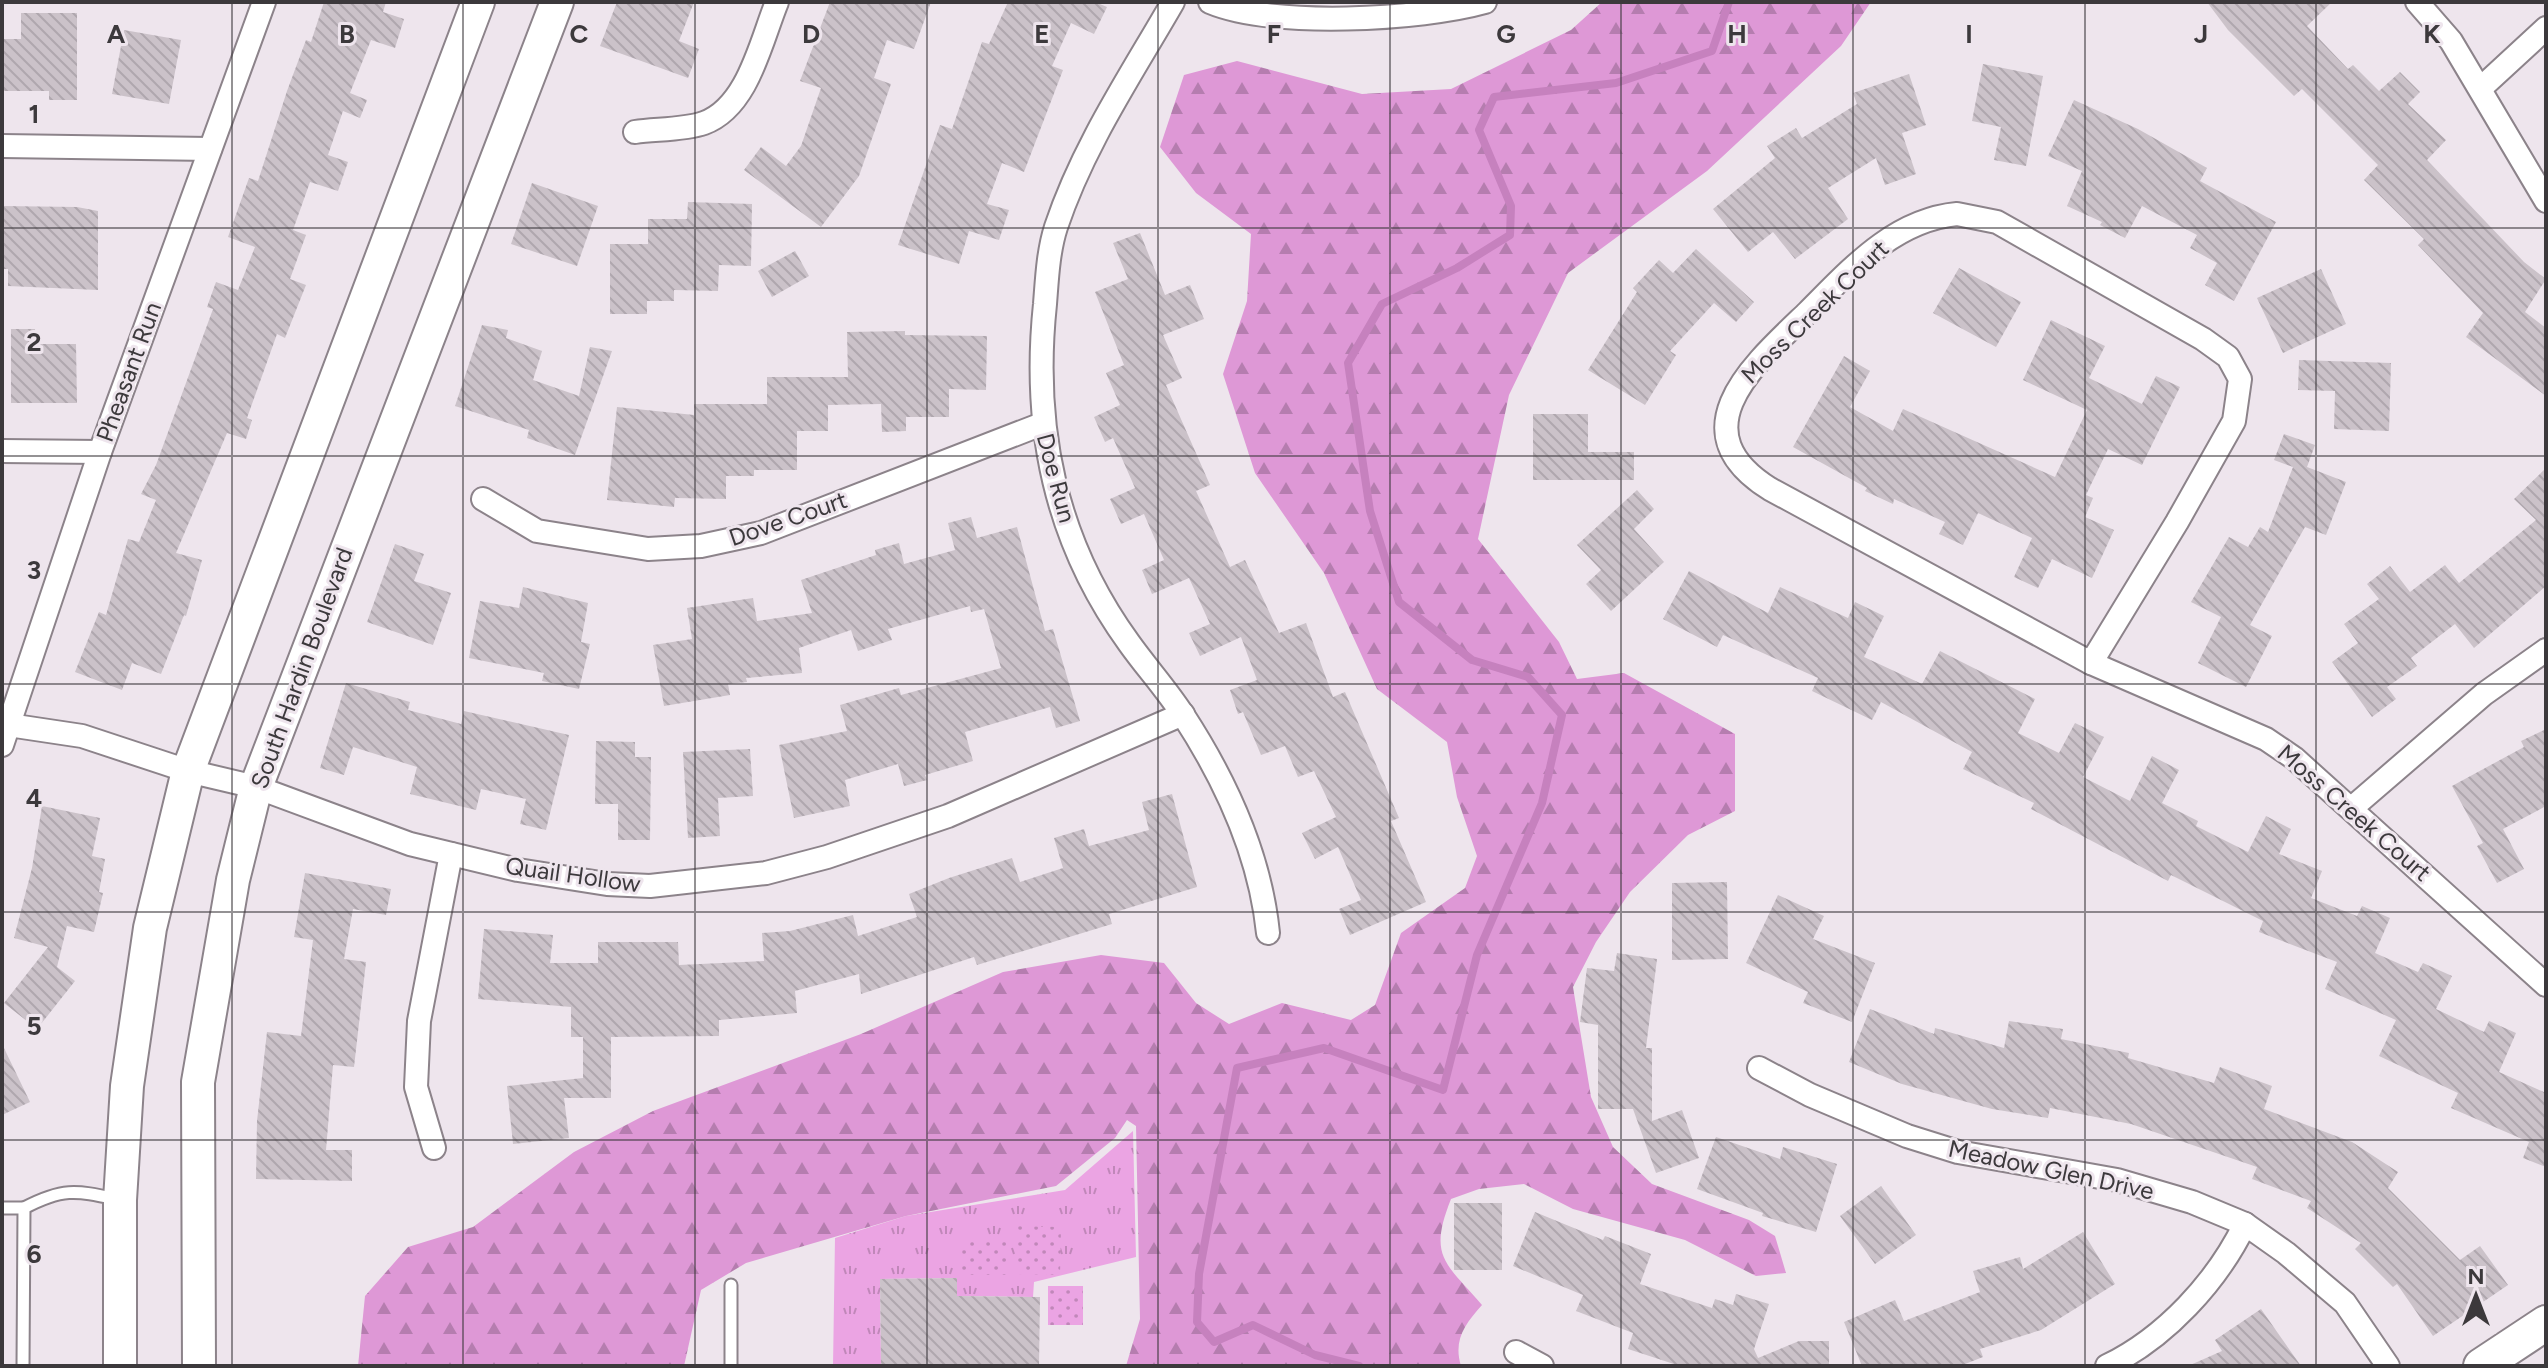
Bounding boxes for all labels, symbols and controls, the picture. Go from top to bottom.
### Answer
text: A [107,18,126,50]
text: B [339,18,355,50]
text: C [570,18,589,50]
text: D [802,18,820,50]
text: E [1034,18,1050,50]
text: F [1267,18,1281,50]
text: G [1496,18,1516,50]
text: H [1727,18,1747,50]
text: I [1965,18,1973,50]
text: J [2194,18,2208,50]
text: K [2423,18,2441,50]
text: 1 [29,98,39,130]
street label: Moss Creek Court [1735,234,1894,389]
street label: Pheasant Run [90,298,167,446]
text: 2 [26,326,42,358]
street label: Doe Run [1031,430,1082,526]
street label: Dove Court [725,485,851,552]
street label: South Hardin Boulevard [244,543,359,792]
text: 3 [27,554,41,586]
street label: Moss Creek Court [2272,738,2437,887]
text: 4 [26,782,42,814]
street label: Quail Hollow [504,851,643,898]
text: 5 [26,1010,42,1042]
street label: Meadow Glen Drive [1946,1134,2157,1205]
text: 6 [26,1238,42,1270]
north arrow [2436,1256,2516,1336]
text: N [2467,1263,2485,1290]

